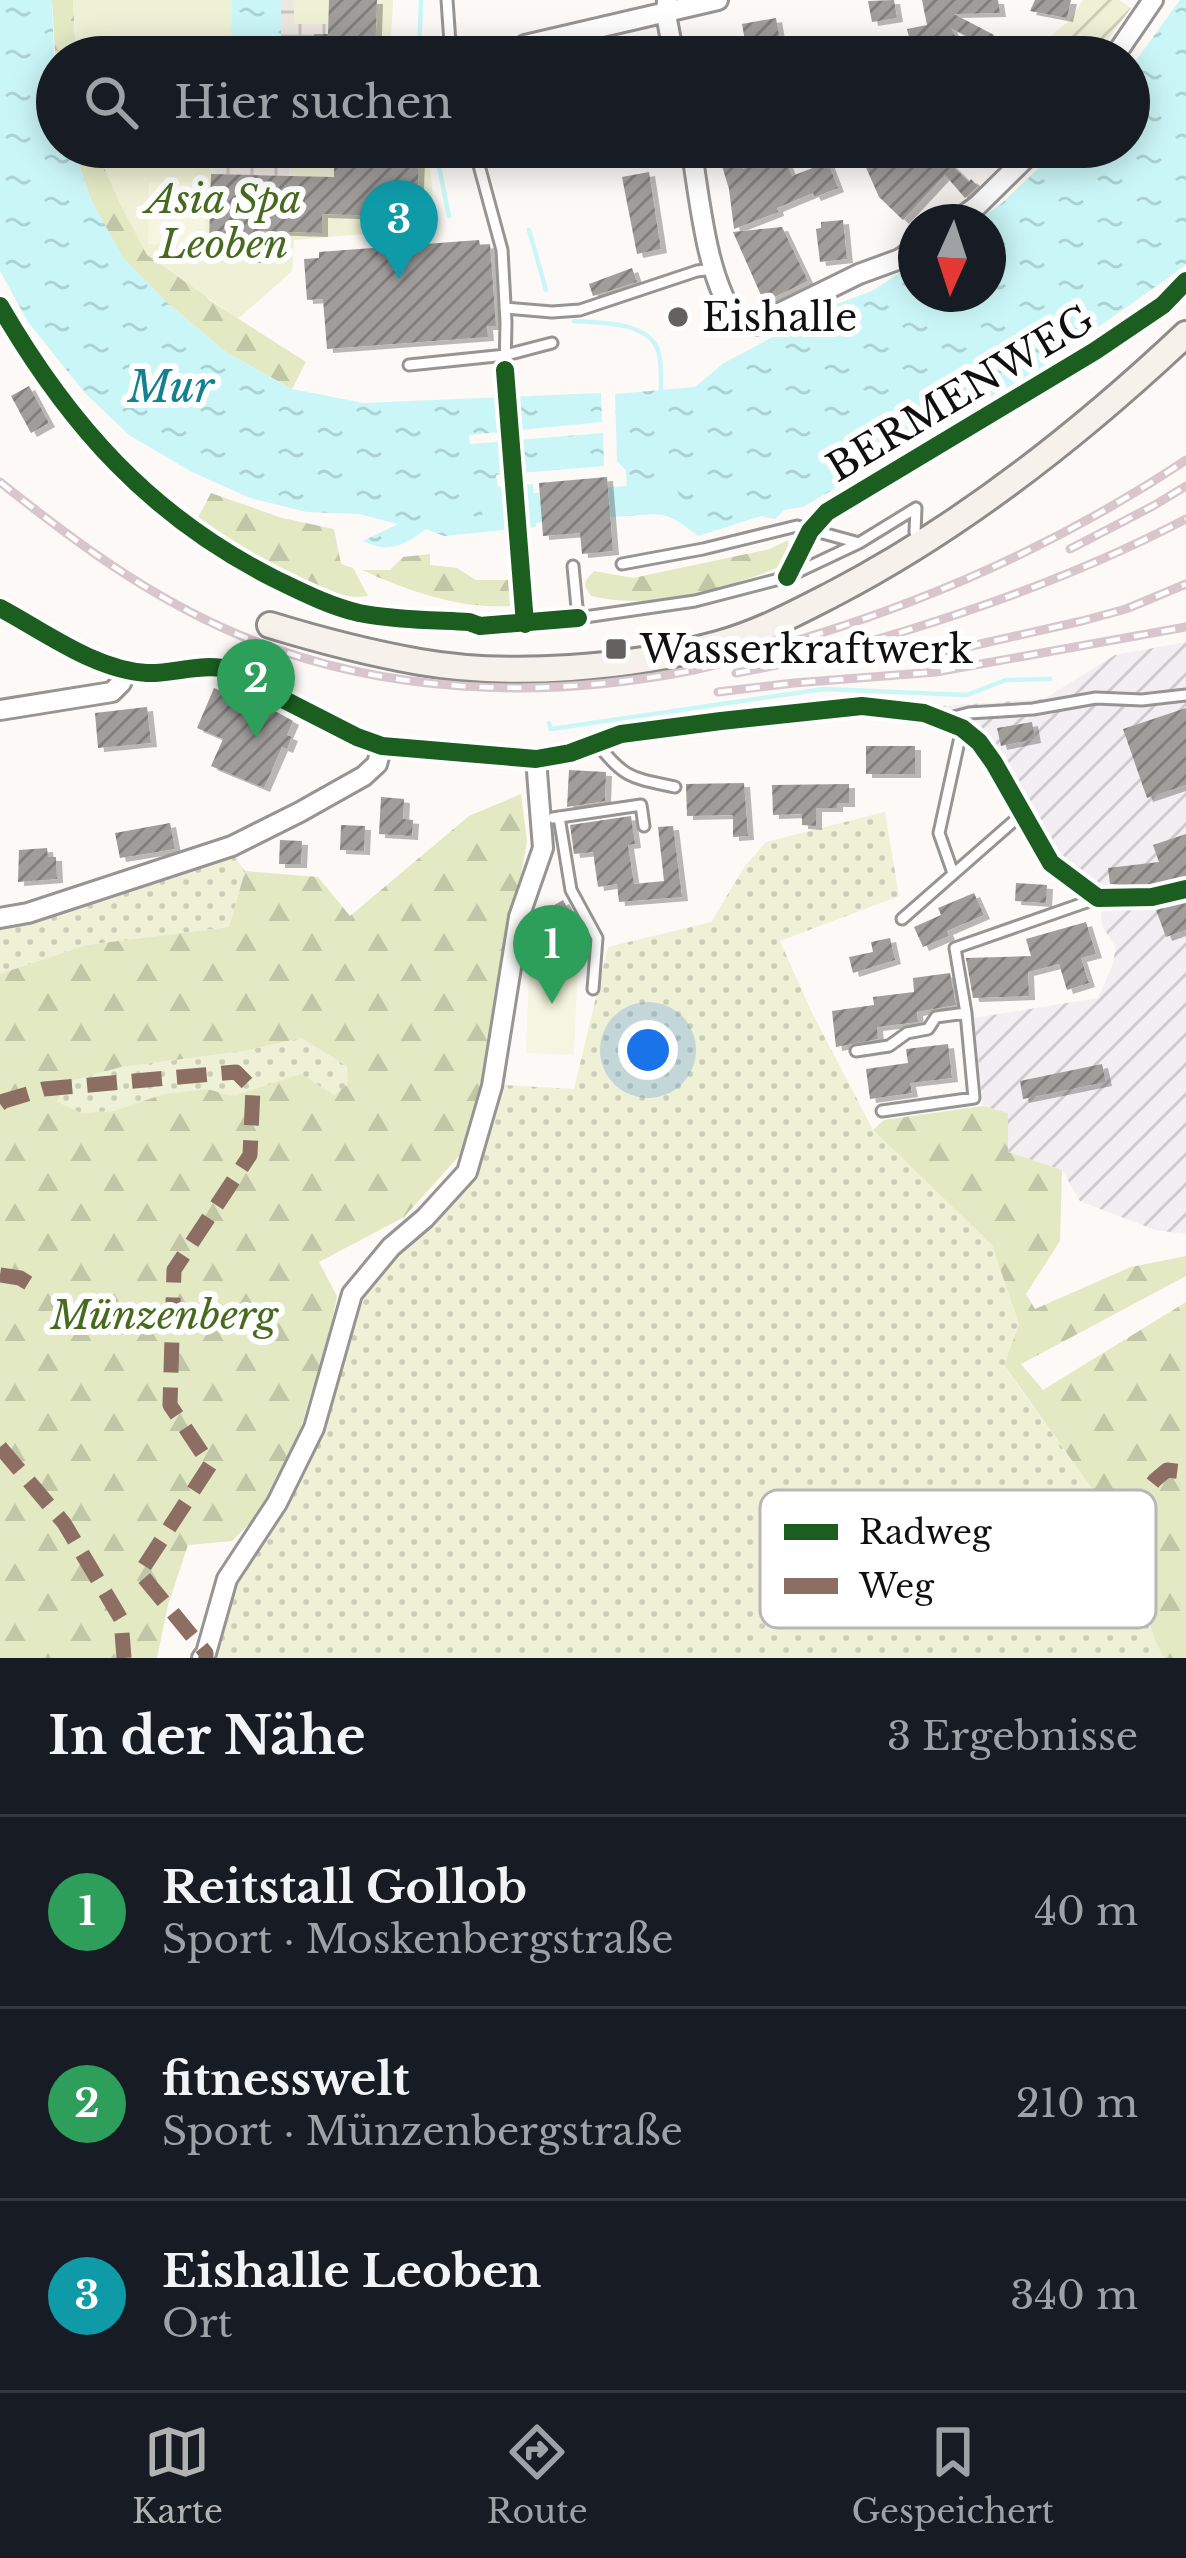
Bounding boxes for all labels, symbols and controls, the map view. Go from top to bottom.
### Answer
search box [36,36,1150,168]
icon: search [78,69,144,135]
text: Hier suchen [174,74,452,130]
park label: Asia Spa Leoben [141,175,302,269]
pin: 3 [360,180,438,279]
north arrow [898,204,1006,312]
place label: Eishalle [702,293,857,342]
street label: BERMENWEG [818,294,1103,492]
marker: Eishalle [665,304,691,330]
water label: Mur [126,361,216,413]
place label: Wasserkraftwerk [639,625,973,674]
marker: Wasserkraftwerk [603,636,629,662]
pin: 2 [217,639,295,738]
pin: 1 [513,905,591,1004]
your location [618,1020,678,1080]
park label: Münzenberg [49,1291,280,1340]
legend [760,1490,1156,1628]
text: Radweg [859,1512,993,1553]
text: Weg [858,1566,935,1607]
text: In der Nähe [48,1705,366,1768]
text: 3 Ergebnisse [887,1712,1138,1761]
text: Reitstall Gollob [162,1859,527,1915]
text: 1 [78,1887,96,1936]
text: 40 m [1034,1887,1138,1936]
text: Sport · Moskenbergstraße [162,1915,674,1964]
text: fitnesswelt [162,2051,410,2107]
text: 2 [74,2079,100,2128]
text: 210 m [1016,2079,1138,2128]
text: Sport · Münzenbergstraße [162,2107,683,2156]
text: Eishalle Leoben [162,2243,541,2299]
text: 3 [75,2271,99,2320]
text: 340 m [1010,2271,1138,2320]
text: Ort [162,2299,232,2348]
tab: Karte [132,2419,223,2532]
tab: Route [487,2419,588,2532]
tab: Gespeichert [851,2419,1054,2532]

